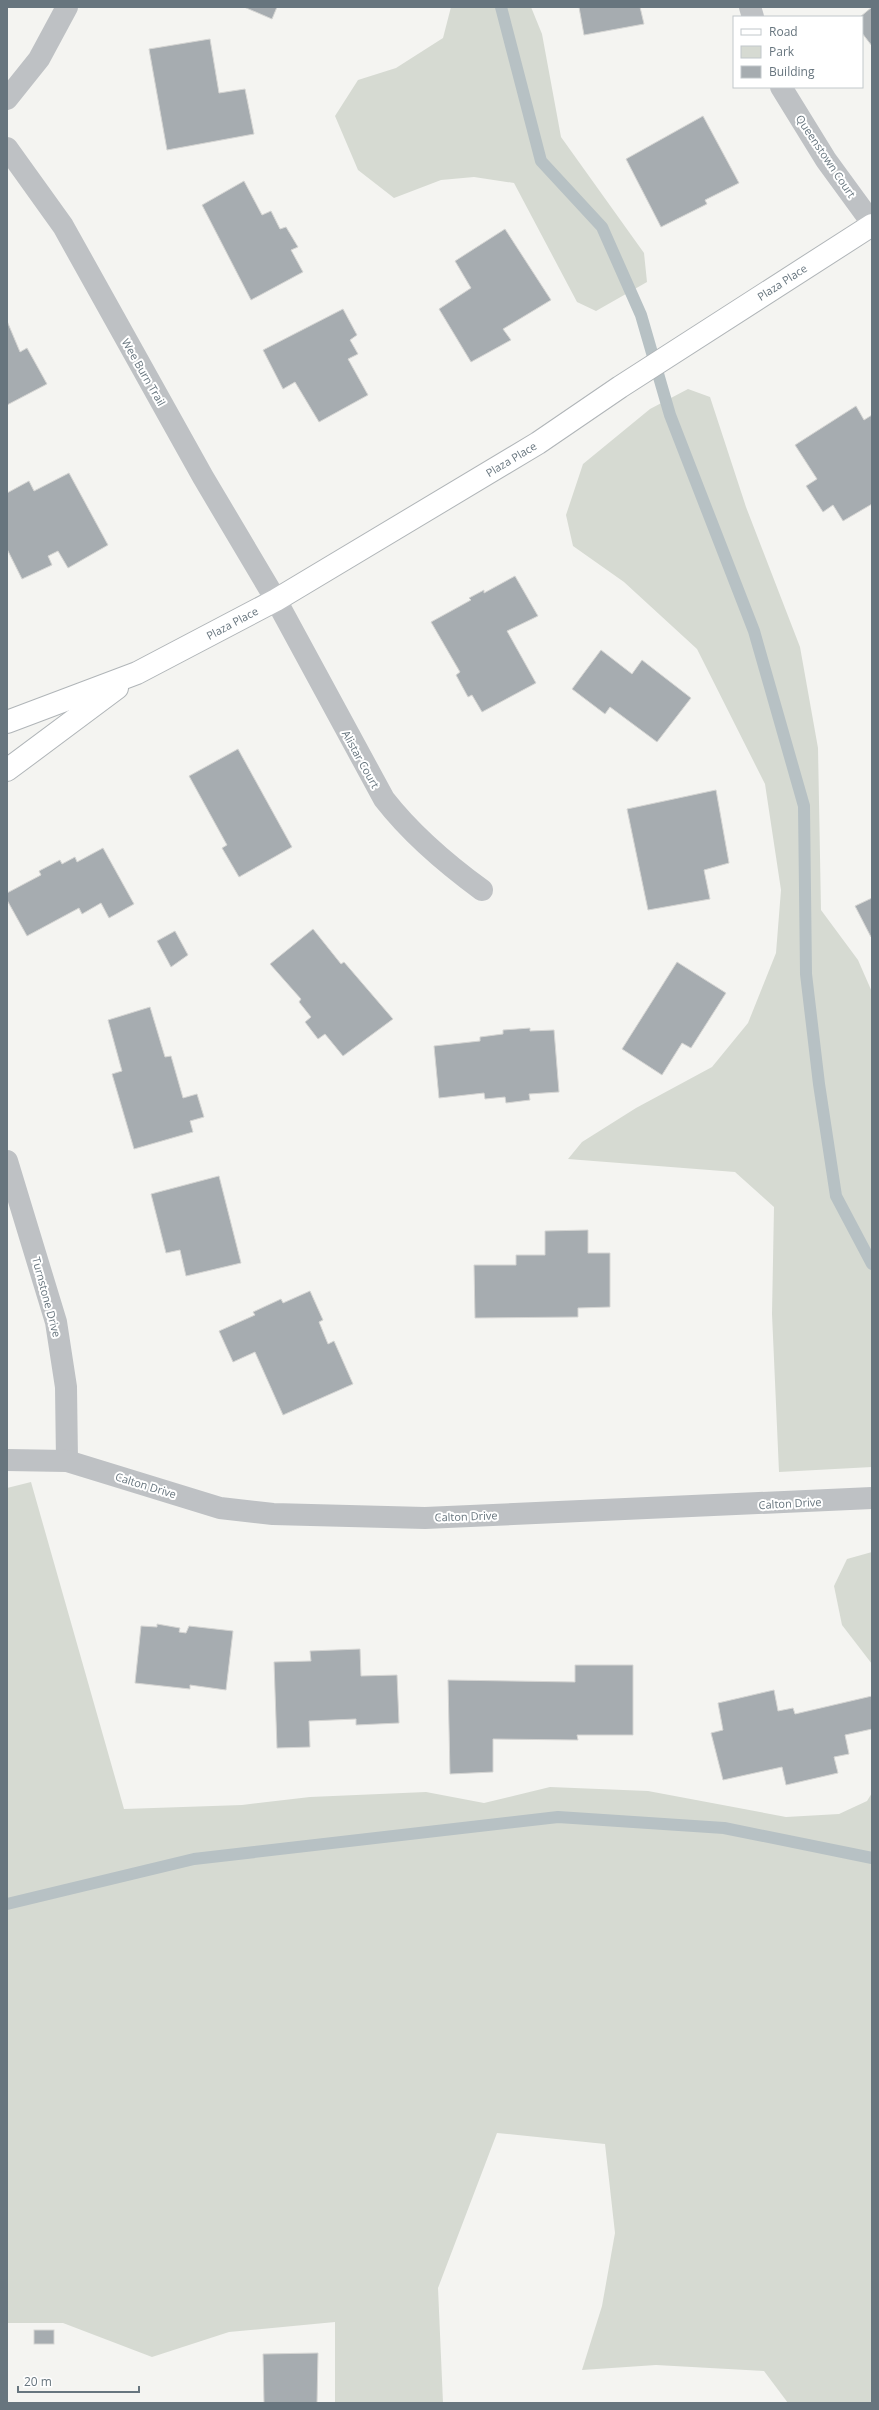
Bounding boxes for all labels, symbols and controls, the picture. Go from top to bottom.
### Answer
legend [733,16,863,88]
text: Road [769,23,798,40]
text: Park [769,43,795,60]
text: Building [769,63,815,80]
street label: Queenstown Court [793,112,859,200]
street label: Plaza Place [754,260,810,304]
street label: Wee Burn Trail [119,336,169,408]
street label: Plaza Place [483,438,539,480]
street label: Plaza Place [203,603,261,643]
street label: Alistar Court [339,727,383,791]
street label: Turnstone Drive [29,1255,65,1339]
street label: Calton Drive [114,1469,178,1501]
street label: Calton Drive [758,1494,822,1512]
street label: Calton Drive [434,1507,498,1525]
scale bar [18,2368,139,2394]
text: 20 m [24,2373,52,2390]

